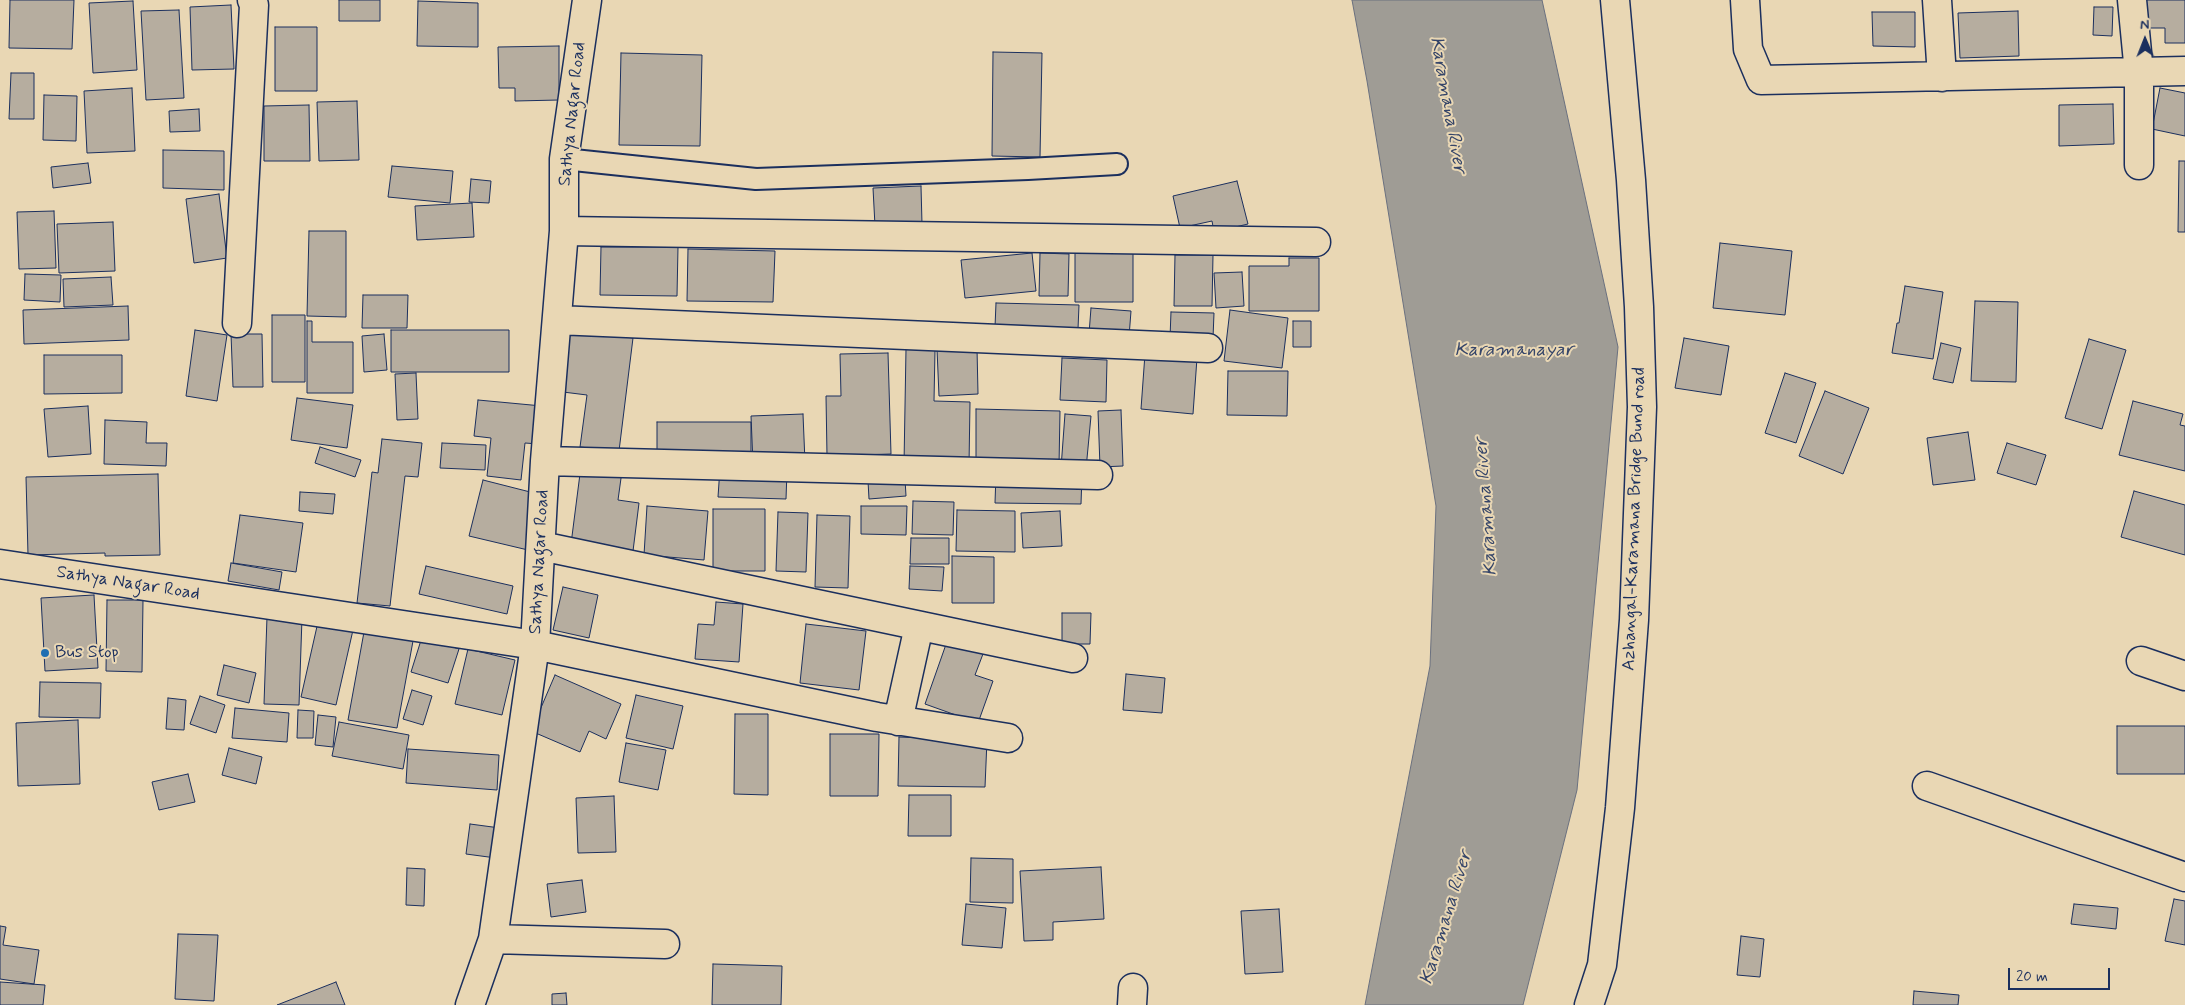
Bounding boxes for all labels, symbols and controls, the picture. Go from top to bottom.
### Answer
north arrow [2120,15,2170,65]
text: N [2140,16,2150,34]
water label: Karamana River [1424,35,1470,175]
street label: Sathya Nagar Road [555,41,591,187]
water label: Karamanayar [1455,340,1573,362]
street label: Azhangal-Karamana Bridge Bund road [1619,367,1651,671]
water label: Karamana River [1471,437,1503,577]
street label: Sathya Nagar Road [525,489,555,635]
street label: Sathya Nagar Road [55,562,201,606]
place label: Bus Stop [55,642,119,664]
marker: Bus Stop [39,647,51,659]
water label: Karamana River [1416,849,1478,987]
scale bar [2010,958,2112,990]
text: 20 m [2016,967,2048,987]

